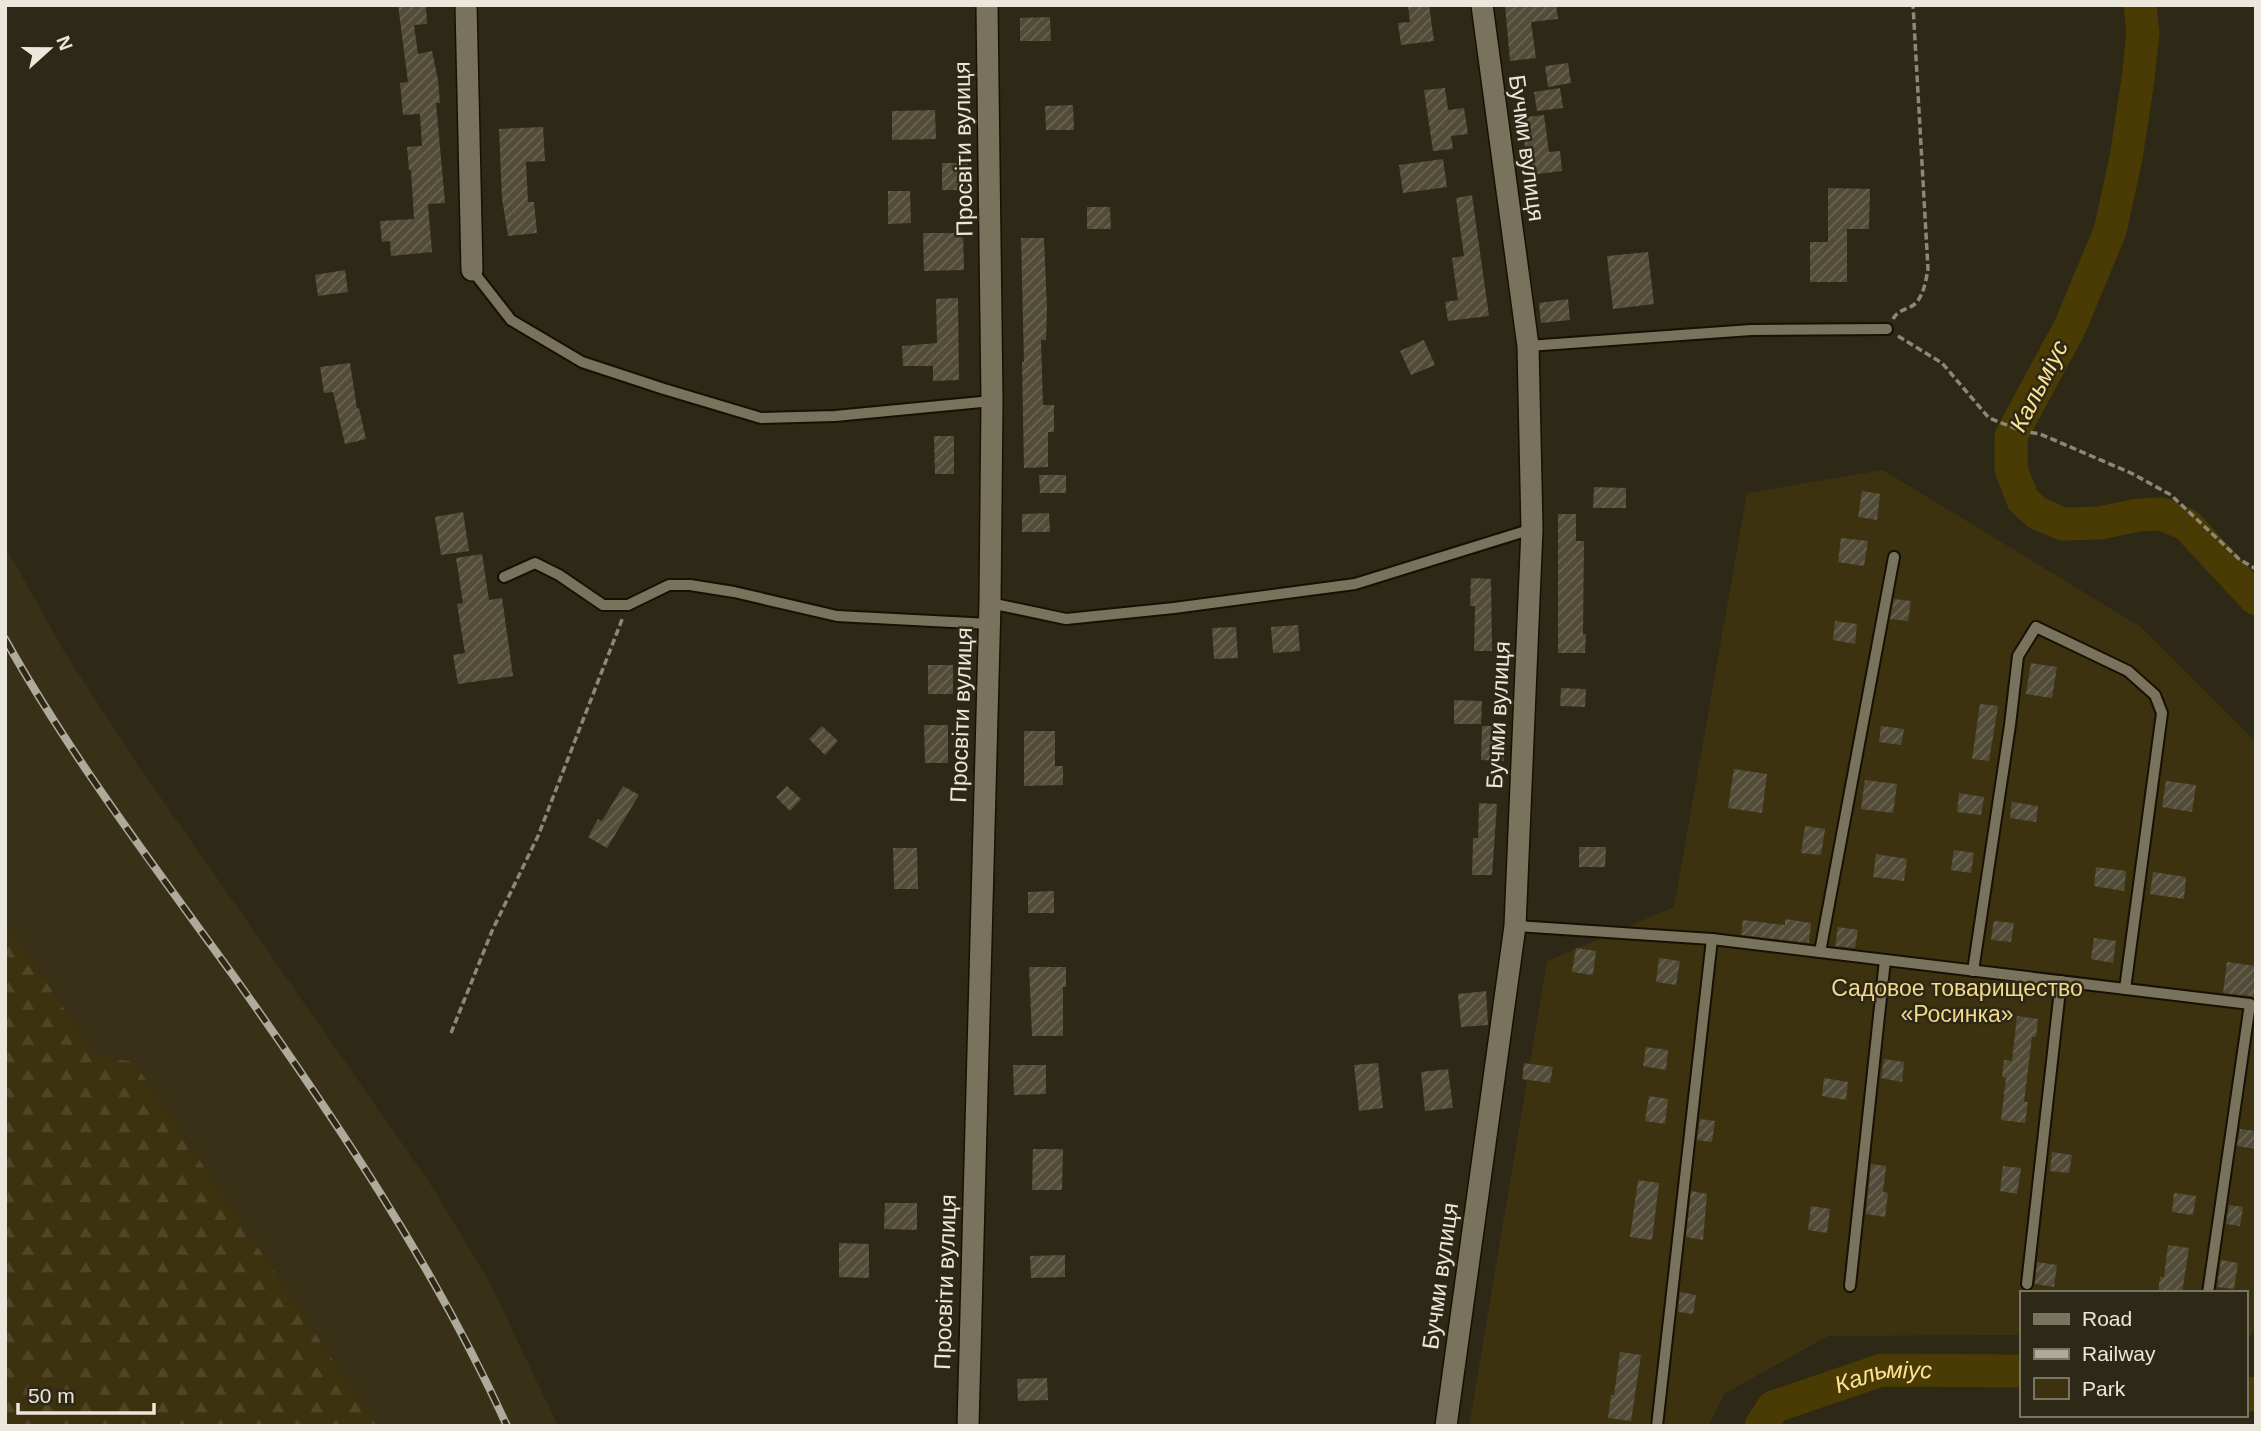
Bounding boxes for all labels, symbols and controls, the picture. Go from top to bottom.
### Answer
north arrow [14,14,84,84]
text: N [52,33,77,53]
street label: Просвіти вулиця [948,61,978,237]
street label: Бучми вулиця [1504,73,1550,223]
water label: Кальміус [2004,335,2073,436]
street label: Просвіти вулиця [945,627,977,803]
street label: Бучми вулиця [1481,641,1515,789]
park label: Садовое товарищество «Росинка» [1831,975,2083,1027]
street label: Просвіти вулиця [929,1194,961,1370]
street label: Бучми вулиця [1417,1201,1463,1351]
legend [2020,1291,2247,1417]
text: Road [2082,1307,2132,1330]
text: Railway [2082,1342,2156,1365]
water label: Кальміус [1831,1355,1932,1398]
scale bar [18,1372,154,1416]
text: Park [2082,1377,2126,1400]
text: 50 m [28,1384,75,1407]

